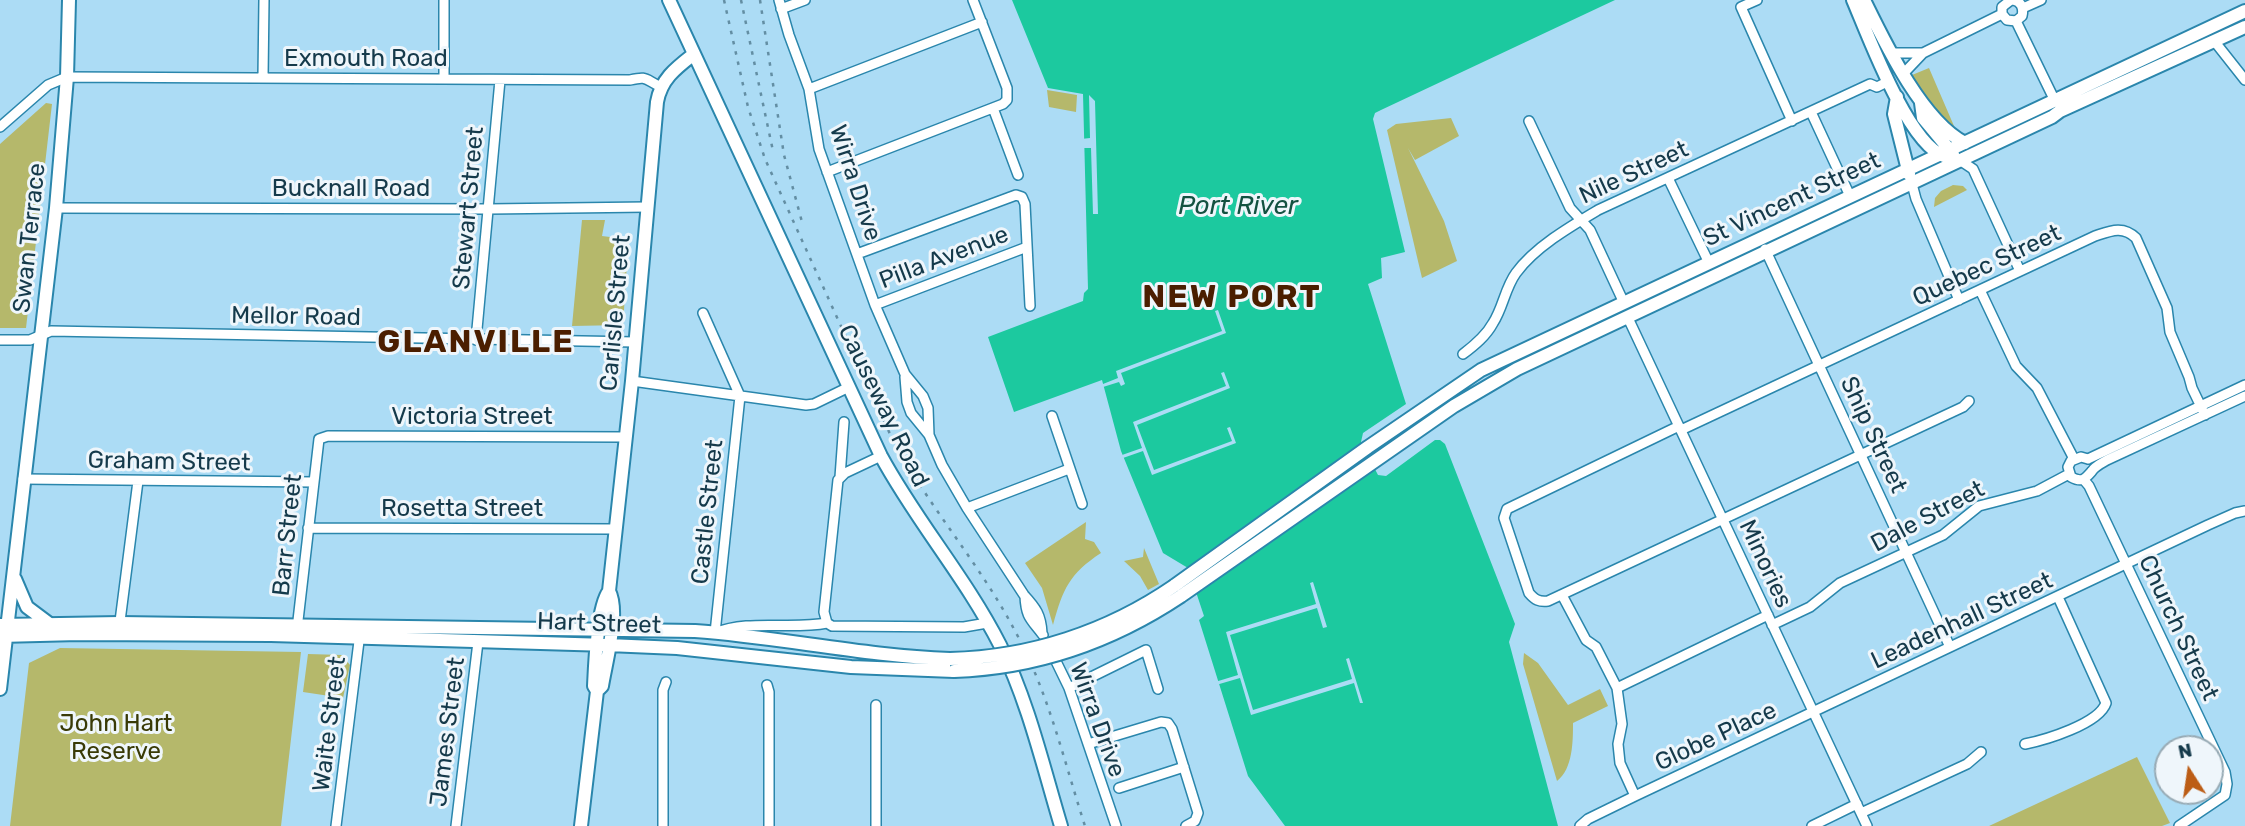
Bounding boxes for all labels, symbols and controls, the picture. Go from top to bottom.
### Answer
street label: Exmouth Road [284,45,448,73]
street label: Wirra Drive [823,122,887,244]
street label: Stewart Street [448,125,490,291]
street label: Nile Street [1575,135,1693,211]
street label: St Vincent Street [1699,146,1885,254]
street label: Swan Terrace [8,162,52,314]
street label: Bucknall Road [272,175,430,203]
water label: Port River [1178,190,1298,222]
street label: Quebec Street [1908,219,2066,313]
street label: Pilla Avenue [875,220,1013,296]
street label: Carlisle Street [595,234,637,392]
district label: NEW PORT [1143,279,1321,317]
street label: Mellor Road [231,301,361,333]
street label: Causeway Road [831,320,935,492]
district label: GLANVILLE [378,324,574,362]
street label: Ship Street [1834,372,1912,498]
street label: Victoria Street [391,403,553,431]
street label: Castle Street [686,438,730,586]
street label: Graham Street [87,446,251,478]
street label: Barr Street [267,472,309,598]
street label: Dale Street [1866,475,1990,559]
street label: Rosetta Street [381,495,543,523]
street label: Minories [1732,515,1798,613]
street label: Church Street [2132,551,2224,705]
street label: Leadenhall Street [1867,566,2057,676]
street label: Hart Street [536,607,662,641]
street label: Waite Street [307,655,353,793]
street label: James Street [425,655,471,809]
street label: Wirra Drive [1063,659,1131,781]
street label: Globe Place [1651,696,1781,778]
park label: John Hart Reserve [60,710,172,766]
north arrow [2154,735,2224,805]
text: N [2176,738,2194,764]

